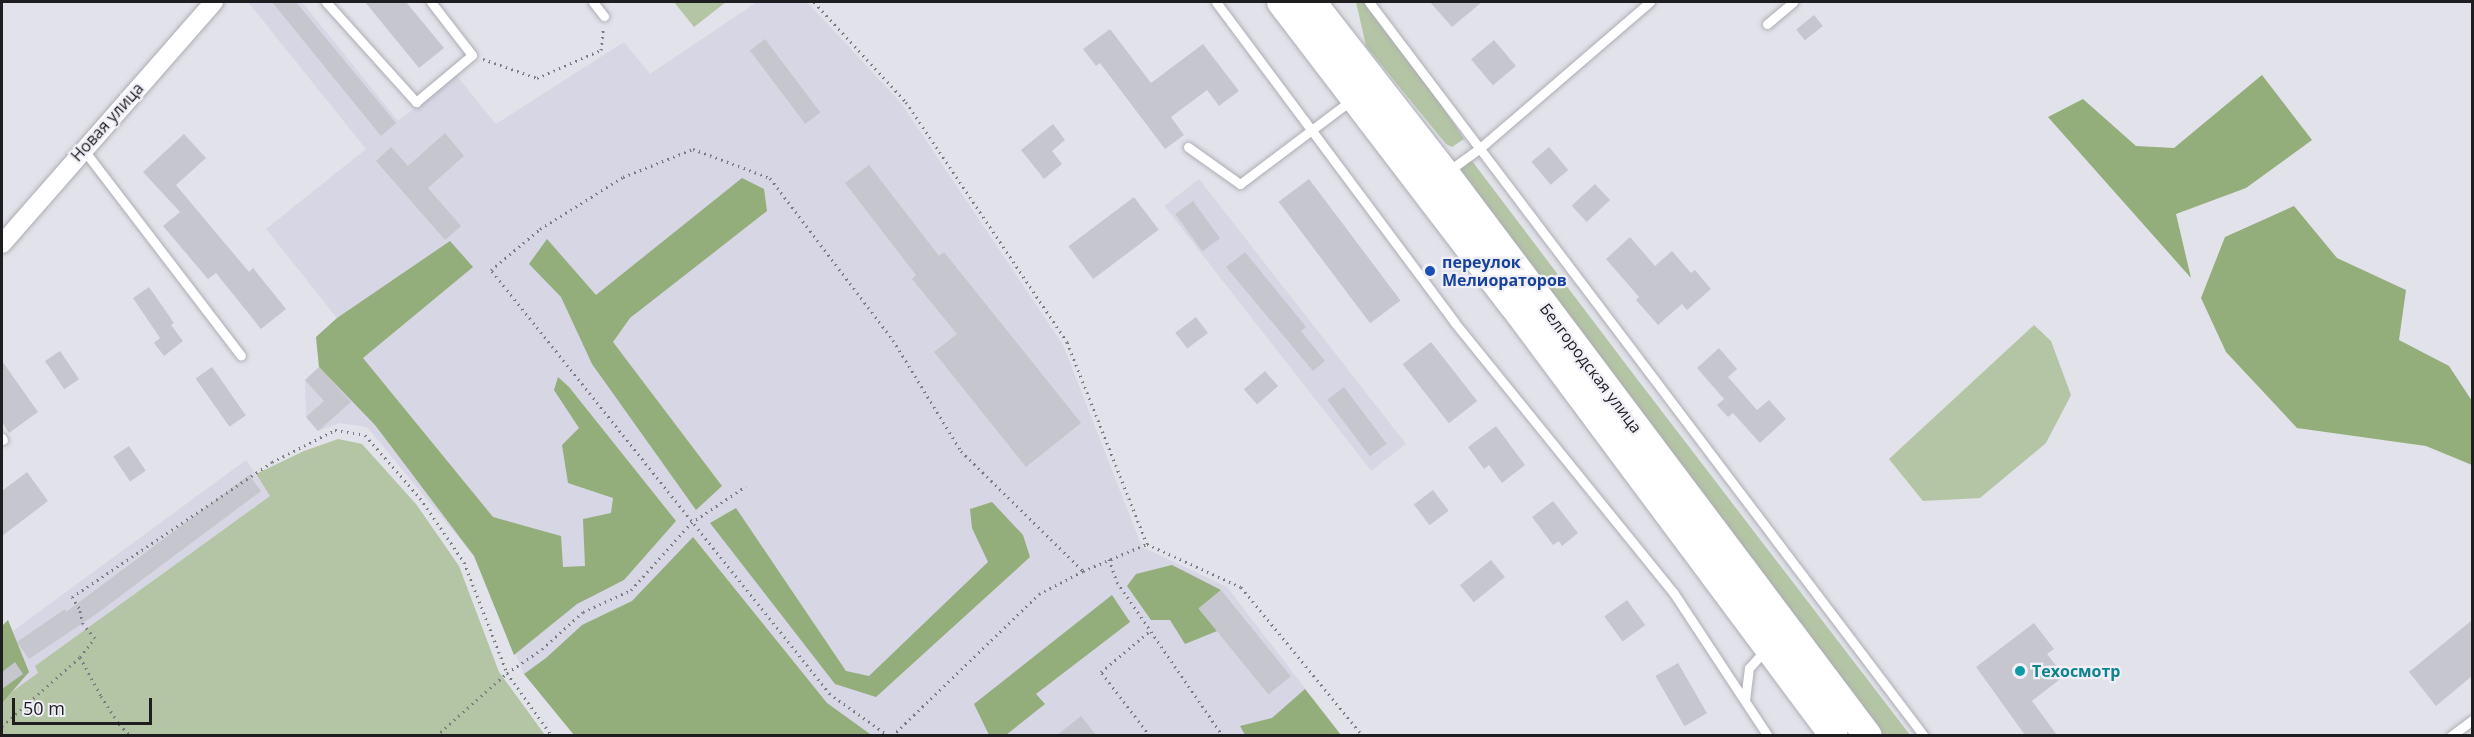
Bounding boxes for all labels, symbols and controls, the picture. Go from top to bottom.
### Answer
street label: Новая улица [67,79,147,165]
place label: переулок Мелиораторов [1442,252,1567,290]
marker: переулок Мелиораторов [1423,264,1437,278]
street label: Белгородская улица [1536,299,1646,437]
place label: Техосмотр [2032,661,2120,681]
marker: Техосмотр [2013,664,2027,678]
scale bar [15,686,154,724]
text: 50 m [23,696,65,720]

